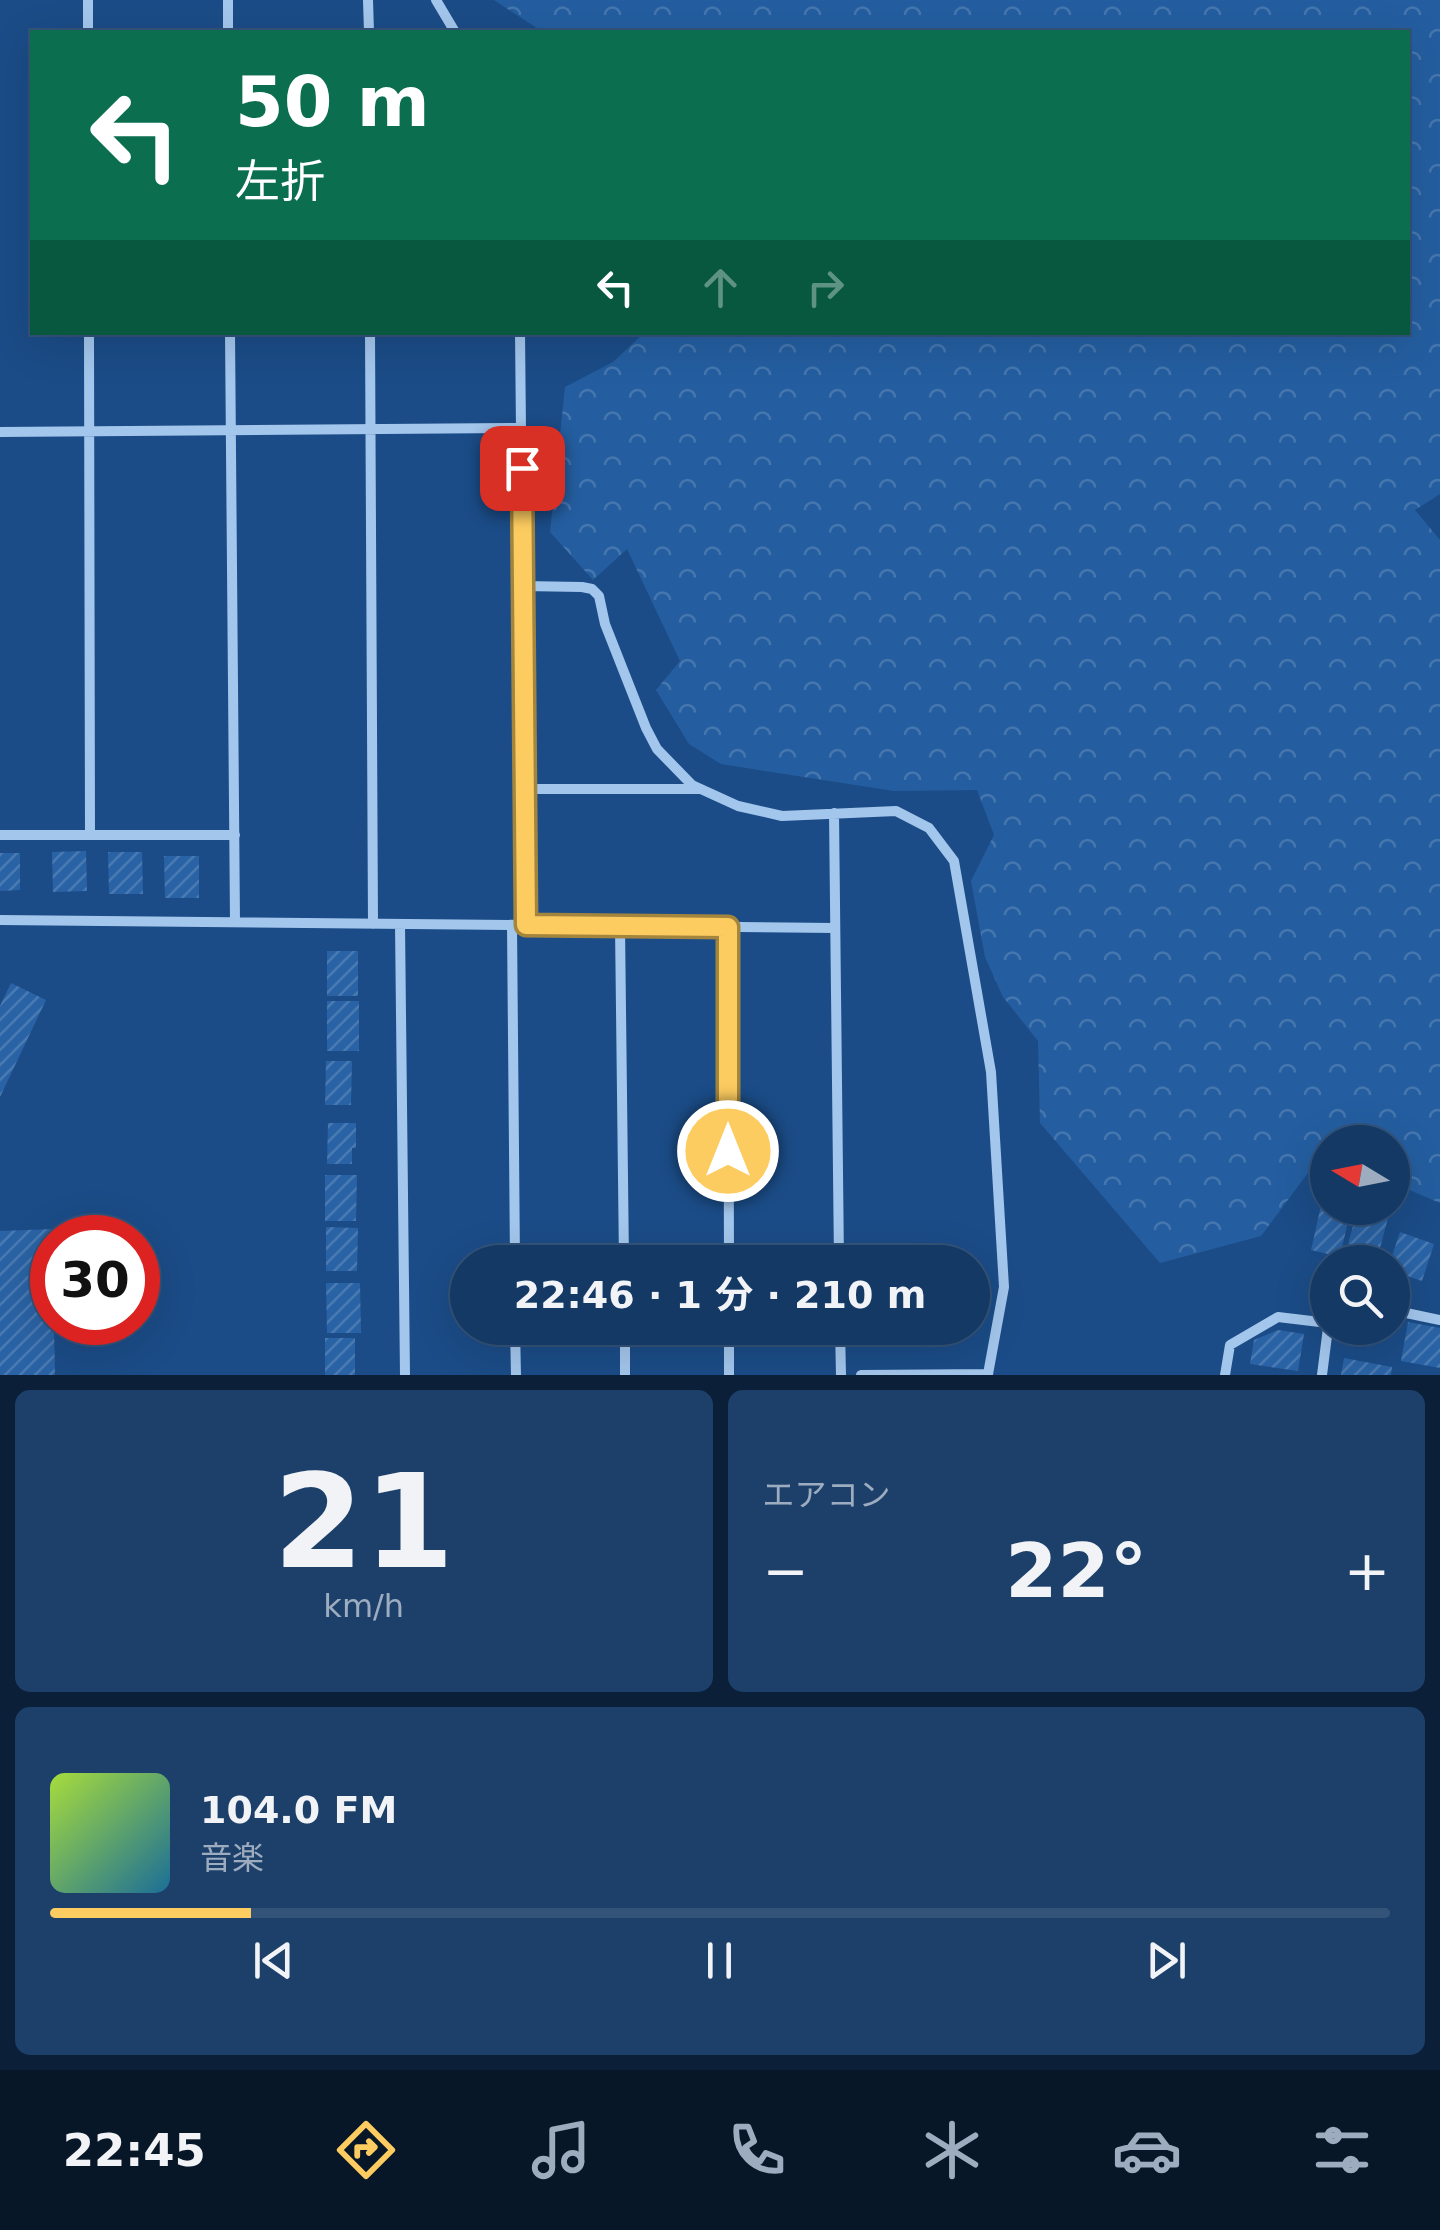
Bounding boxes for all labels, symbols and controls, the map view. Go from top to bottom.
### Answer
text: 50 m [235,61,430,143]
icon: left [70,70,200,200]
text: 左折 [235,155,325,208]
icon: left [588,260,643,315]
icon: ahead [693,260,748,315]
icon: right [798,260,853,315]
pin [480,426,565,511]
icon: arrive [495,441,550,496]
position arrow [676,1099,780,1203]
north arrow [1310,1125,1410,1225]
map controls [1310,1125,1410,1345]
speed limit sign: 30 [30,1215,160,1345]
button: search [1310,1245,1410,1345]
text: 22:46 · 1 分 · 210 m [514,1273,926,1317]
text: 21 [273,1446,454,1598]
text: エアコン [763,1476,891,1514]
text: 22° [1005,1527,1147,1615]
text: − [763,1539,809,1603]
text: + [1344,1539,1390,1603]
text: km/h [323,1587,404,1625]
text: 104.0 FM [200,1788,397,1832]
text: 音楽 [200,1839,264,1877]
icon: previous [246,1933,301,1988]
icon: pause [692,1933,747,1988]
icon: next [1139,1933,1194,1988]
icon: directions [331,2115,401,2185]
icon: music [526,2115,596,2185]
icon: phone [722,2115,792,2185]
icon: climate [917,2115,987,2185]
icon: car [1112,2115,1182,2185]
icon: filters [1307,2115,1377,2185]
text: 22:45 [63,2124,206,2177]

